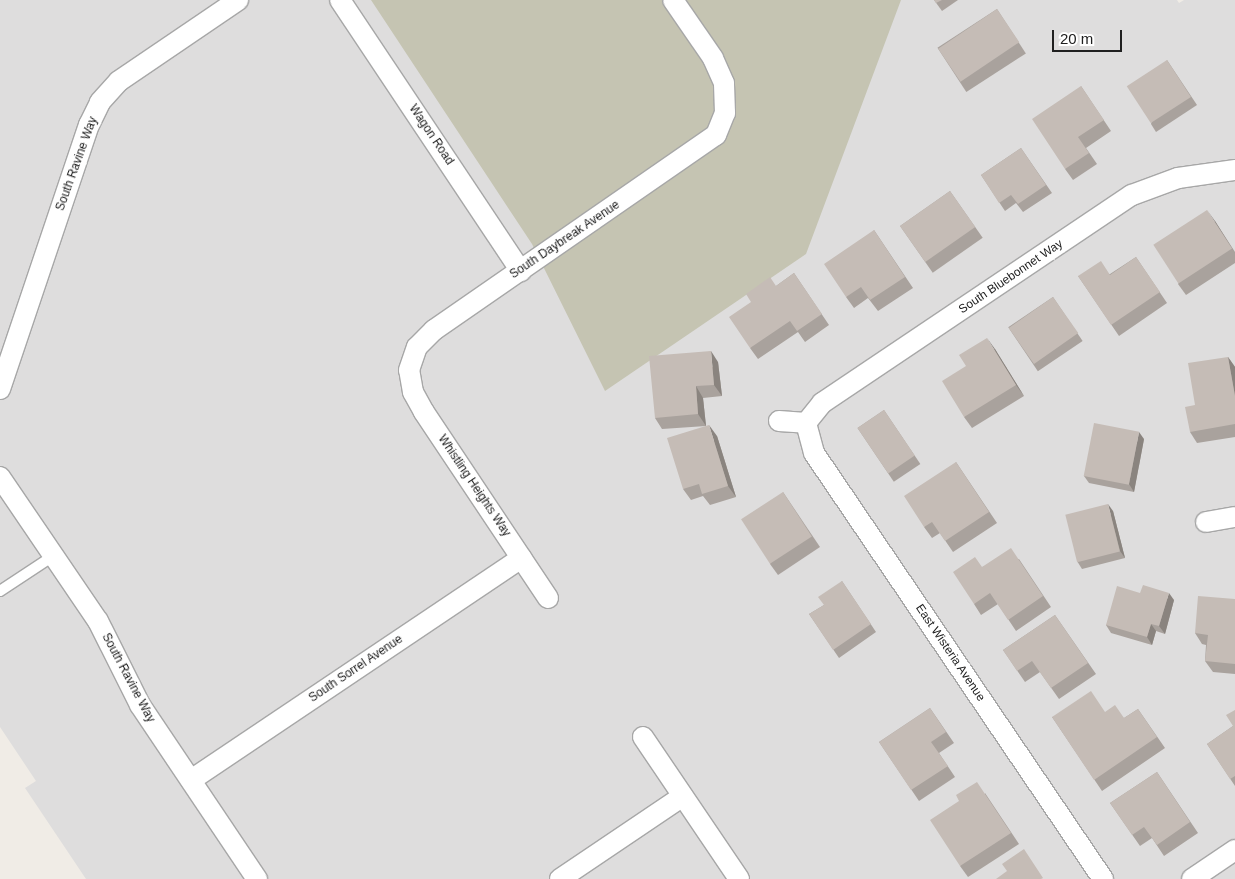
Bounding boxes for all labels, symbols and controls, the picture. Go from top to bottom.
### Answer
scale bar [1055,20,1125,52]
text: 20 m [1060,30,1093,47]
street label: Wagon Road [406,102,456,168]
street label: South Ravine Way [53,115,101,213]
street label: South Daybreak Avenue [507,198,623,282]
street label: South Bluebonnet Way [956,237,1066,317]
street label: Whistling Heights Way [435,432,513,540]
street label: East Wisteria Avenue [912,602,988,704]
street label: South Ravine Way [98,631,158,725]
street label: South Sorrel Avenue [306,632,406,706]

